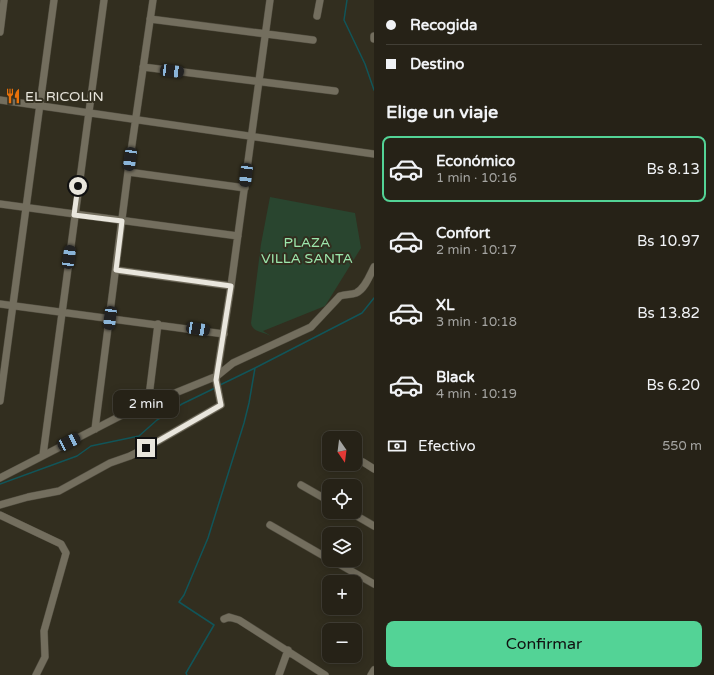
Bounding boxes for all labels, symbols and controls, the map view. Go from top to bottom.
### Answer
text: Recogida [410,16,477,34]
text: Destino [410,55,464,73]
car [159,64,185,78]
restaurant icon: EL RICOLIN [4,87,22,105]
place label: EL RICOLIN [25,88,104,105]
text: Elige un viaje [386,101,498,123]
car [122,146,138,172]
icon: car [388,151,424,187]
text: Económico [436,152,515,170]
text: Bs 8.13 [646,160,700,178]
car [239,162,253,188]
text: 1 min · 10:16 [436,170,517,186]
route start [69,177,87,195]
icon: car [388,223,424,259]
text: Confort [436,224,490,242]
text: Bs 10.97 [637,232,700,250]
park label: PLAZA VILLA SANTA [261,234,353,267]
text: 2 min · 10:17 [436,242,517,258]
car [61,244,77,270]
icon: car [388,295,424,331]
text: XL [436,296,455,314]
text: Bs 13.82 [637,304,700,322]
car [103,305,117,331]
text: 3 min · 10:18 [436,314,517,330]
car [185,321,211,337]
icon: car [388,367,424,403]
text: Black [436,368,475,386]
text: Bs 6.20 [646,376,700,394]
text: 4 min · 10:19 [436,386,517,402]
callout: 2 min [113,390,179,418]
text: 2 min [129,396,163,412]
car [56,431,82,453]
north arrow [322,431,362,471]
map controls [322,431,362,663]
icon: cash [386,435,408,457]
text: Efectivo [418,437,476,455]
text: 550 m [662,438,702,454]
route end [137,439,155,457]
button: locate [322,479,362,519]
button: layers [322,527,362,567]
button: + [322,575,362,615]
button: Confirmar [386,621,702,667]
button: − [322,623,362,663]

